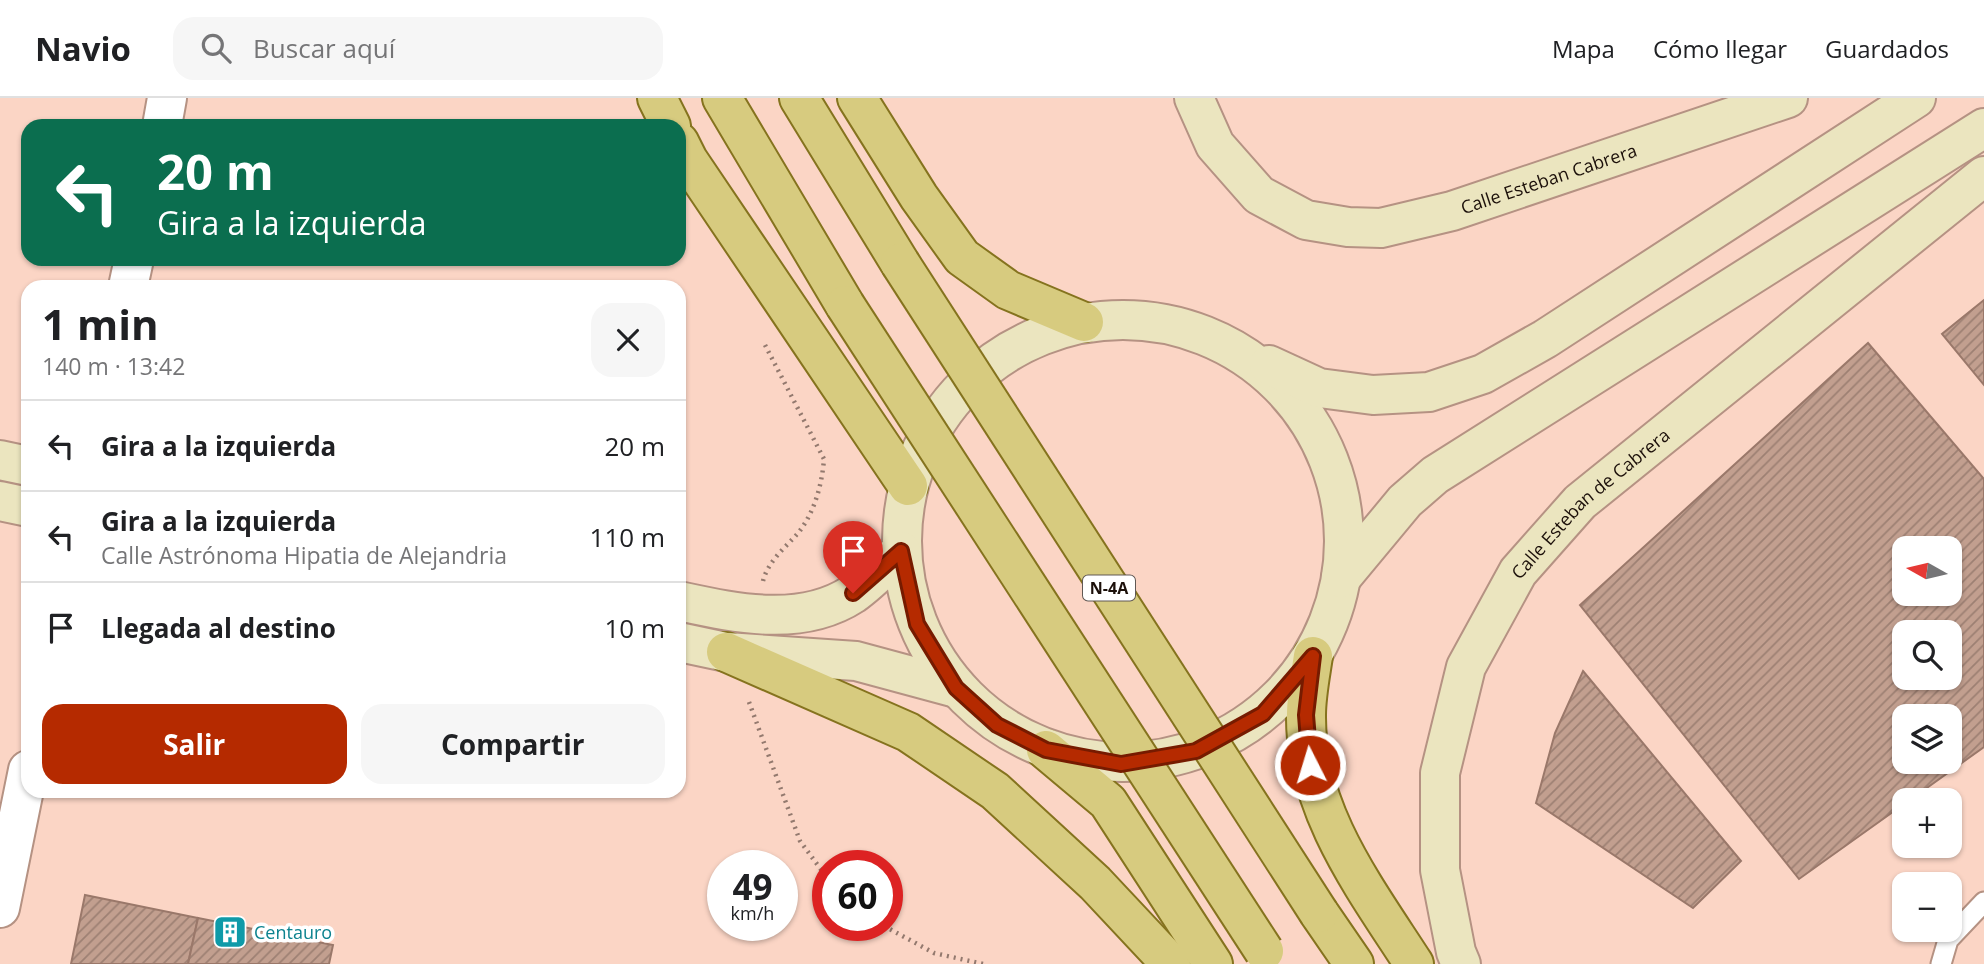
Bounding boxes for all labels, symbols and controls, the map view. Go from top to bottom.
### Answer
search box [173,17,663,80]
text: Navio [35,26,131,71]
icon: search [197,29,235,67]
text: Buscar aquí [253,30,395,66]
text: Mapa [1552,32,1615,65]
text: Cómo llegar [1653,32,1787,65]
text: Guardados [1825,32,1949,65]
text: 20 m [157,138,274,204]
street label: Calle Esteban Cabrera [1458,138,1640,219]
icon: left [42,147,133,238]
text: Gira a la izquierda [157,201,427,244]
text: 1 min [42,295,159,352]
button: close [591,303,665,377]
text: 140 m · 13:42 [42,350,185,382]
street label: Calle Esteban de Cabrera [1506,423,1674,584]
icon: left [42,427,80,465]
text: Gira a la izquierda [101,428,336,464]
text: 20 m [604,428,665,464]
text: Gira a la izquierda [101,503,336,539]
icon: left [42,518,80,556]
text: 110 m [590,519,665,555]
pin [823,521,883,593]
icon: arrive [834,532,872,570]
north arrow [1892,536,1962,606]
map controls [1892,536,1962,942]
text: Calle Astrónoma Hipatia de Alejandria [101,539,507,571]
road number: N-4A [1083,575,1135,601]
icon: arrive [42,609,80,647]
text: Llegada al destino [101,610,336,646]
text: 10 m [604,610,665,646]
button: search [1892,620,1962,690]
button: Salir [42,704,347,784]
button: Compartir [361,704,665,784]
button: layers [1892,704,1962,774]
position arrow [1273,728,1347,802]
button: + [1892,788,1962,858]
speed limit sign: 60 [812,850,903,941]
text: 49 [732,863,773,910]
button: − [1892,872,1962,942]
text: km/h [731,901,774,925]
building icon: Centauro [211,913,249,951]
place label: Centauro [254,920,332,944]

